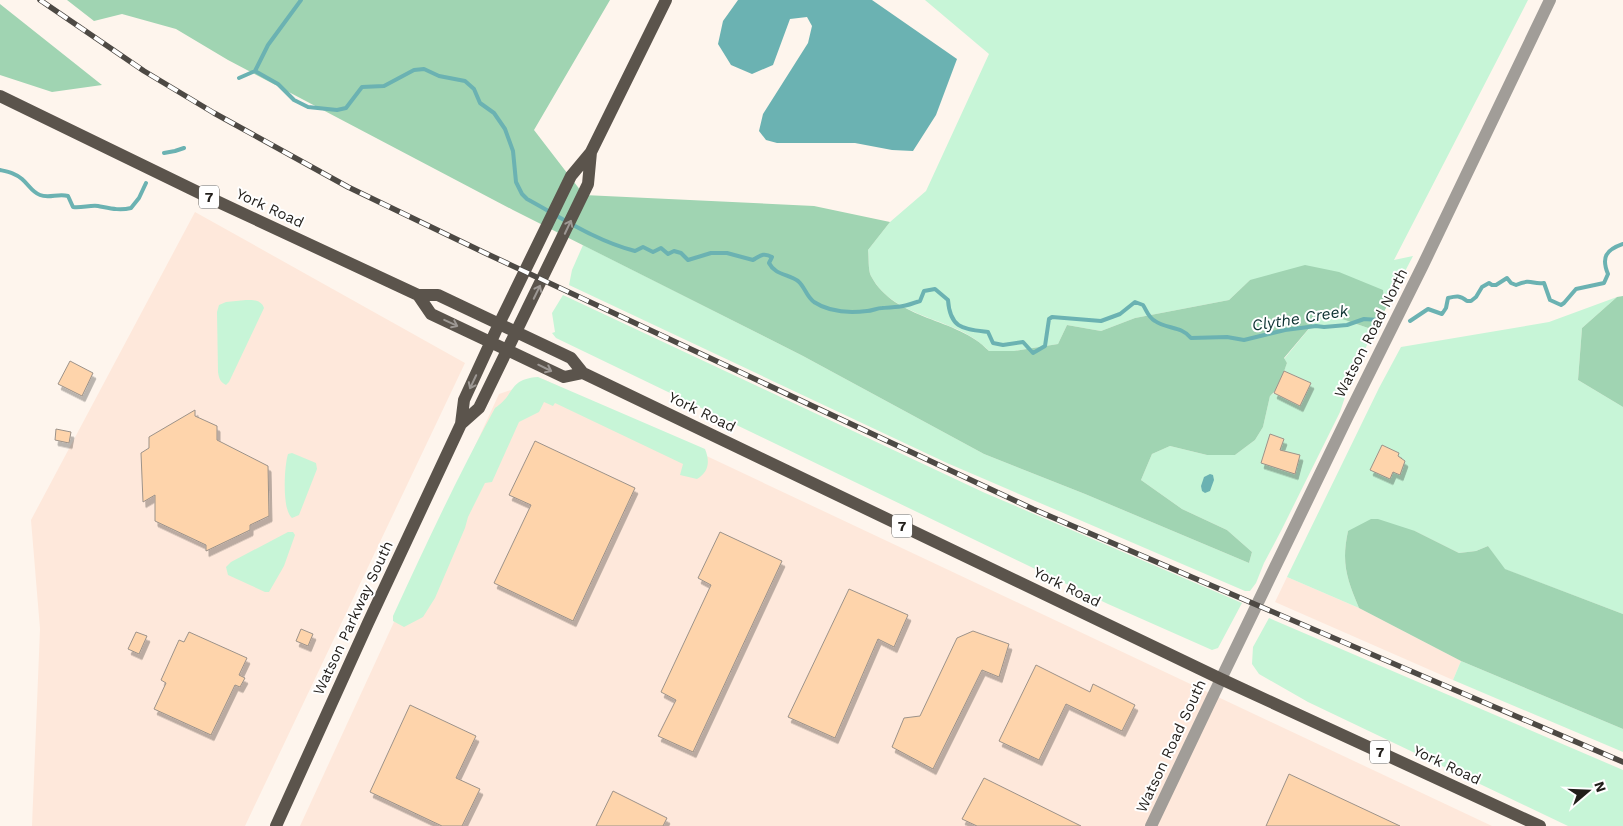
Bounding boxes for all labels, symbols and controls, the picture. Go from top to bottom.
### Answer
street label: York Road [233,185,307,231]
road number: 7 [199,186,219,208]
one-way arrow [563,220,573,235]
street label: Watson Road North [1331,265,1411,401]
one-way arrow [533,285,542,300]
water label: Clythe Creek [1250,301,1351,335]
one-way arrow [443,319,458,328]
one-way arrow [537,364,552,373]
one-way arrow [467,374,477,389]
street label: York Road [665,388,739,436]
road number: 7 [892,514,912,538]
street label: Watson Parkway South [309,538,397,698]
street label: York Road [1030,563,1104,611]
street label: Watson Road South [1132,677,1210,815]
road number: 7 [1370,740,1390,764]
street label: York Road [1410,742,1484,788]
north arrow [1563,766,1613,816]
text: N [1591,779,1610,794]

